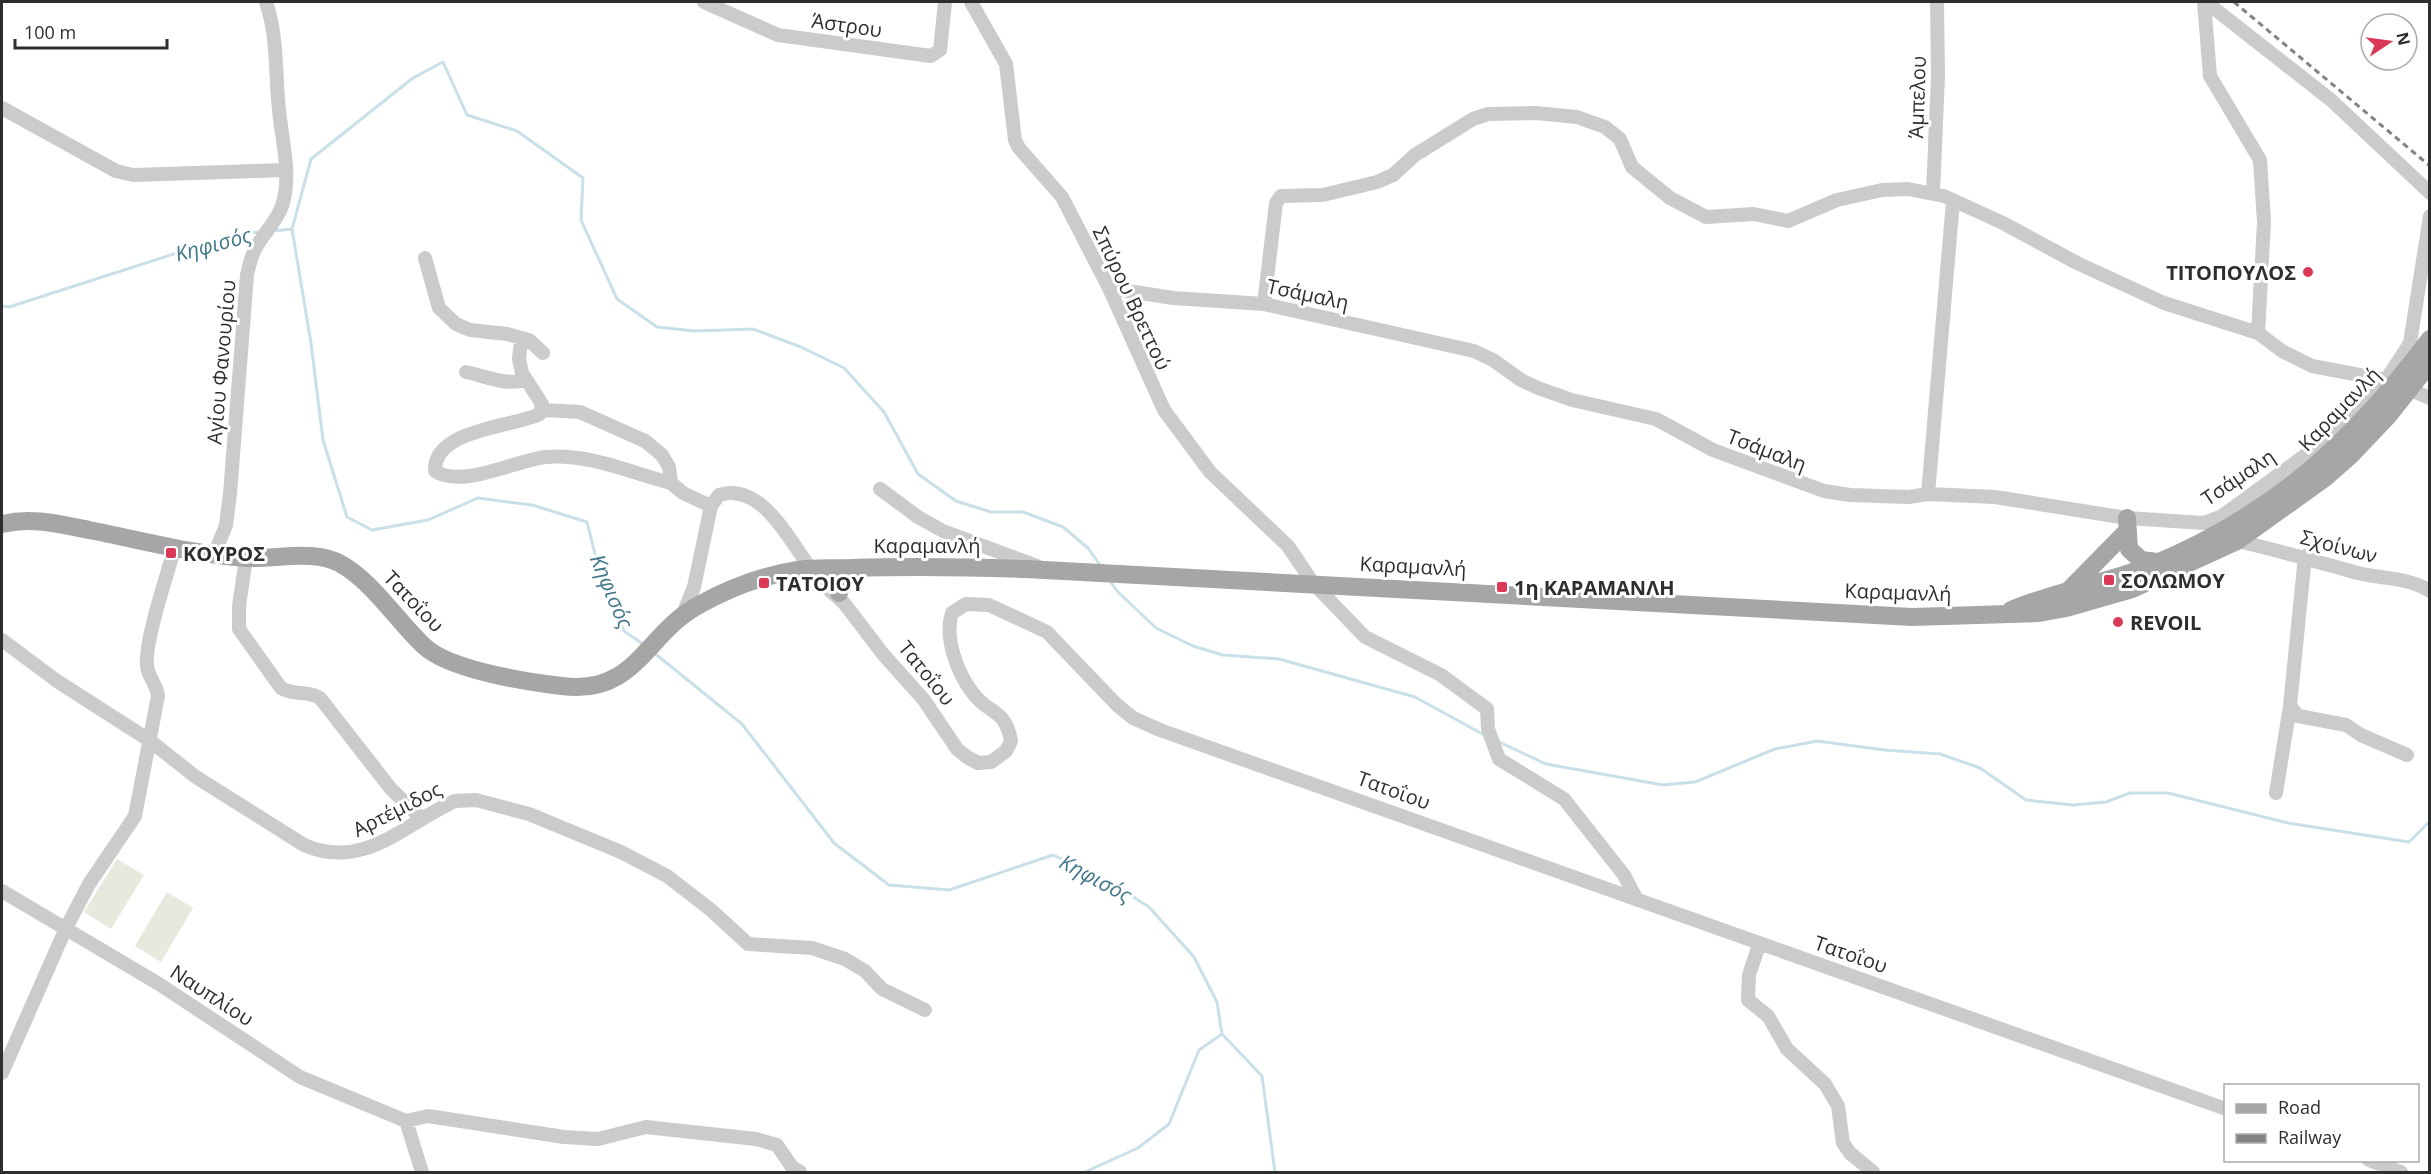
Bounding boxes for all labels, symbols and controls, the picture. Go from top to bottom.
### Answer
street label: Άστρου [810,7,884,43]
scale bar [15,12,166,50]
north arrow [2359,12,2419,72]
text: 100 m [24,20,76,44]
text: N [2391,30,2416,47]
street label: Άμπελου [1902,55,1932,139]
water label: Κηφισός [172,220,255,268]
street label: Σπύρου Βρεττού [1087,222,1177,374]
place label: ΤΙΤΟΠΟΥΛΟΣ [2166,259,2296,286]
marker: ΤΙΤΟΠΟΥΛΟΣ [2301,265,2315,279]
street label: Τσάμαλη [1265,272,1351,316]
street label: Αγίου Φανουρίου [200,278,242,446]
street label: Καραμανλή [2292,361,2386,457]
street label: Τσάμαλη [1723,423,1811,477]
street label: Τσάμαλη [2196,443,2280,511]
street label: Σχοίνων [2298,523,2380,569]
street label: Καραμανλή [873,532,981,559]
place label: ΚΟΥΡΟΣ [183,540,265,567]
marker: ΚΟΥΡΟΣ [164,546,178,560]
water label: Κηφισός [584,550,640,633]
street label: Καραμανλή [1359,550,1467,582]
street label: Τατοΐου [378,564,450,638]
place label: ΣΟΛΩΜΟΥ [2121,567,2225,594]
place label: ΤΑΤΟΙΟΥ [776,570,864,597]
marker: ΣΟΛΩΜΟΥ [2102,573,2116,587]
place label: 1η ΚΑΡΑΜΑΝΛΗ [1514,574,1674,601]
marker: ΤΑΤΟΙΟΥ [757,576,771,590]
street label: Καραμανλή [1844,577,1952,607]
marker: 1η ΚΑΡΑΜΑΝΛΗ [1495,580,1509,594]
place label: REVOIL [2130,609,2201,636]
marker: REVOIL [2111,615,2125,629]
street label: Τατοΐου [893,635,961,711]
street label: Τατοΐου [1354,764,1434,816]
street label: Αρτέμιδος [348,775,446,843]
water label: Κηφισός [1055,847,1137,909]
street label: Τατοΐου [1811,929,1891,979]
street label: Ναυπλίου [165,958,259,1032]
legend [2224,1084,2419,1162]
text: Road [2278,1095,2321,1119]
text: Railway [2278,1125,2342,1149]

